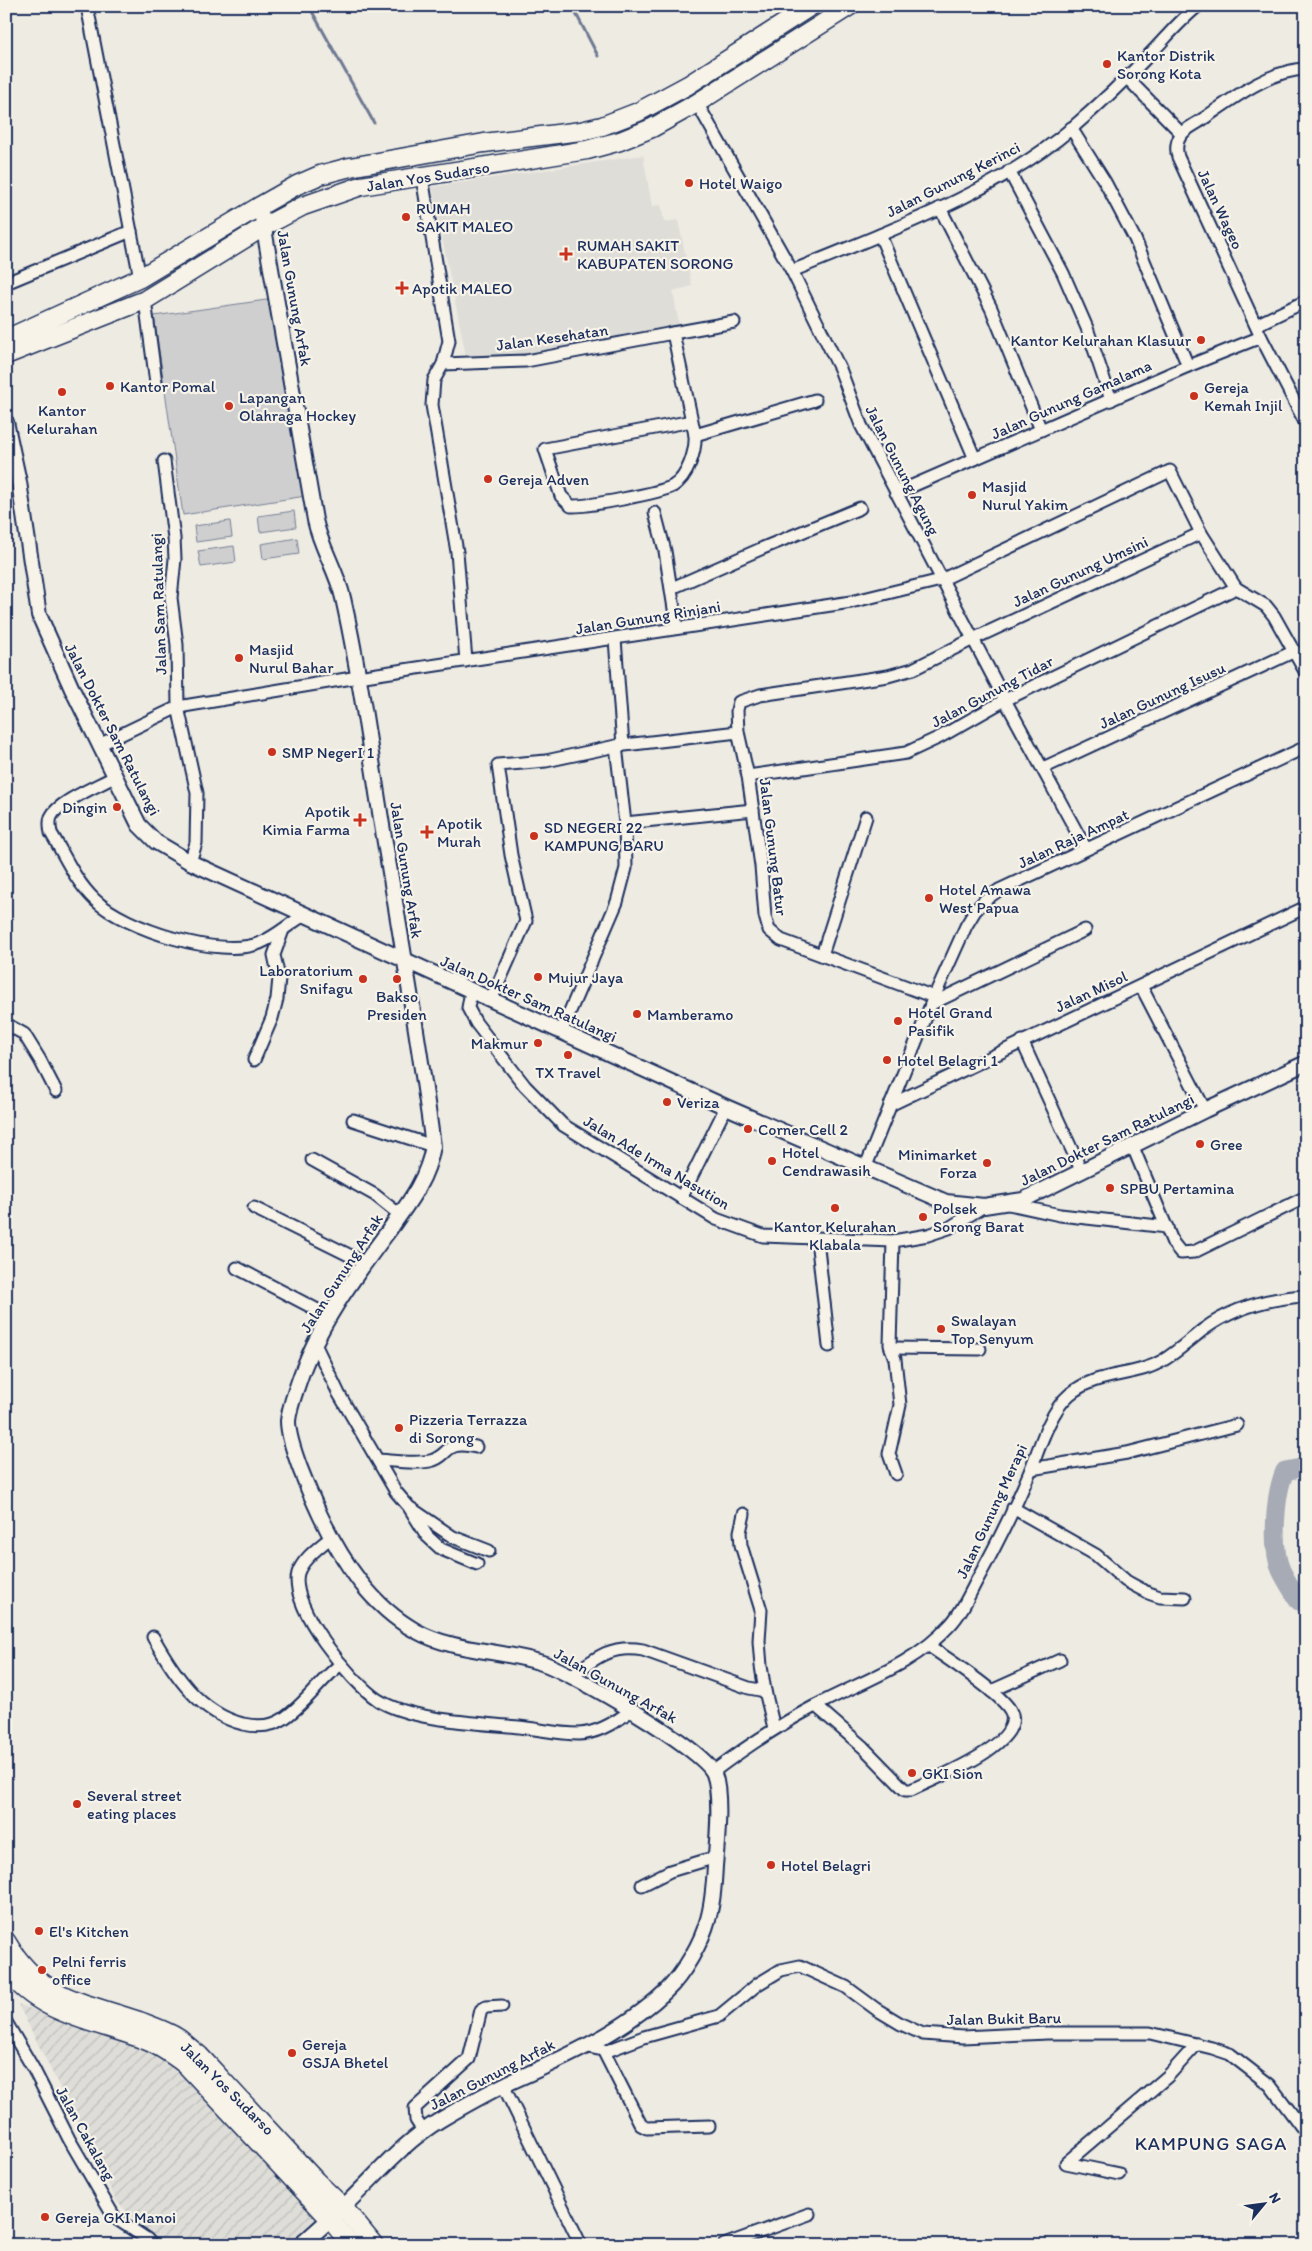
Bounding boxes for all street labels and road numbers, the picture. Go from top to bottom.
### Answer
street label: Jalan Gunung Kerinci [883,137,1023,221]
street label: Jalan Yos Sudarso [365,157,491,196]
street label: Jalan Wageo [1194,166,1247,252]
street label: Jalan Gunung Arfak [273,229,316,368]
street label: Jalan Kesehatan [495,320,609,355]
street label: Jalan Gunung Gamalama [988,355,1154,443]
street label: Jalan Gunung Agung [862,402,944,539]
street label: Jalan Gunung Umsini [1010,532,1151,611]
street label: Jalan Sam Ratulangi [147,533,170,675]
street label: Jalan Gunung Rinjani [574,597,722,638]
street label: Jalan Dokter Sam Ratulangi [61,640,164,819]
street label: Jalan Gunung Tidar [928,651,1057,732]
street label: Jalan Gunung Isusu [1096,658,1228,733]
street label: Jalan Gunung Batur [756,777,791,918]
street label: Jalan Gunung Arfak [386,801,427,940]
street label: Jalan Raja Ampat [1015,805,1132,872]
street label: Jalan Dokter Sam Ratulangi [438,951,620,1046]
street label: Jalan Misol [1052,966,1131,1016]
street label: Jalan Dokter Sam Ratulangi [1017,1089,1197,1190]
street label: Jalan Ade Irma Nasution [580,1111,734,1214]
street label: Jalan Gunung Arfak [296,1210,387,1336]
street label: Jalan Gunung Merapi [952,1441,1031,1582]
street label: Jalan Gunung Arfak [551,1644,681,1727]
street label: Jalan Bukit Baru [947,2008,1062,2029]
street label: Jalan Gunung Arfak [427,2035,558,2114]
street label: Jalan Yos Sudarso [177,2038,278,2139]
street label: Jalan Cakalang [52,2083,120,2184]

